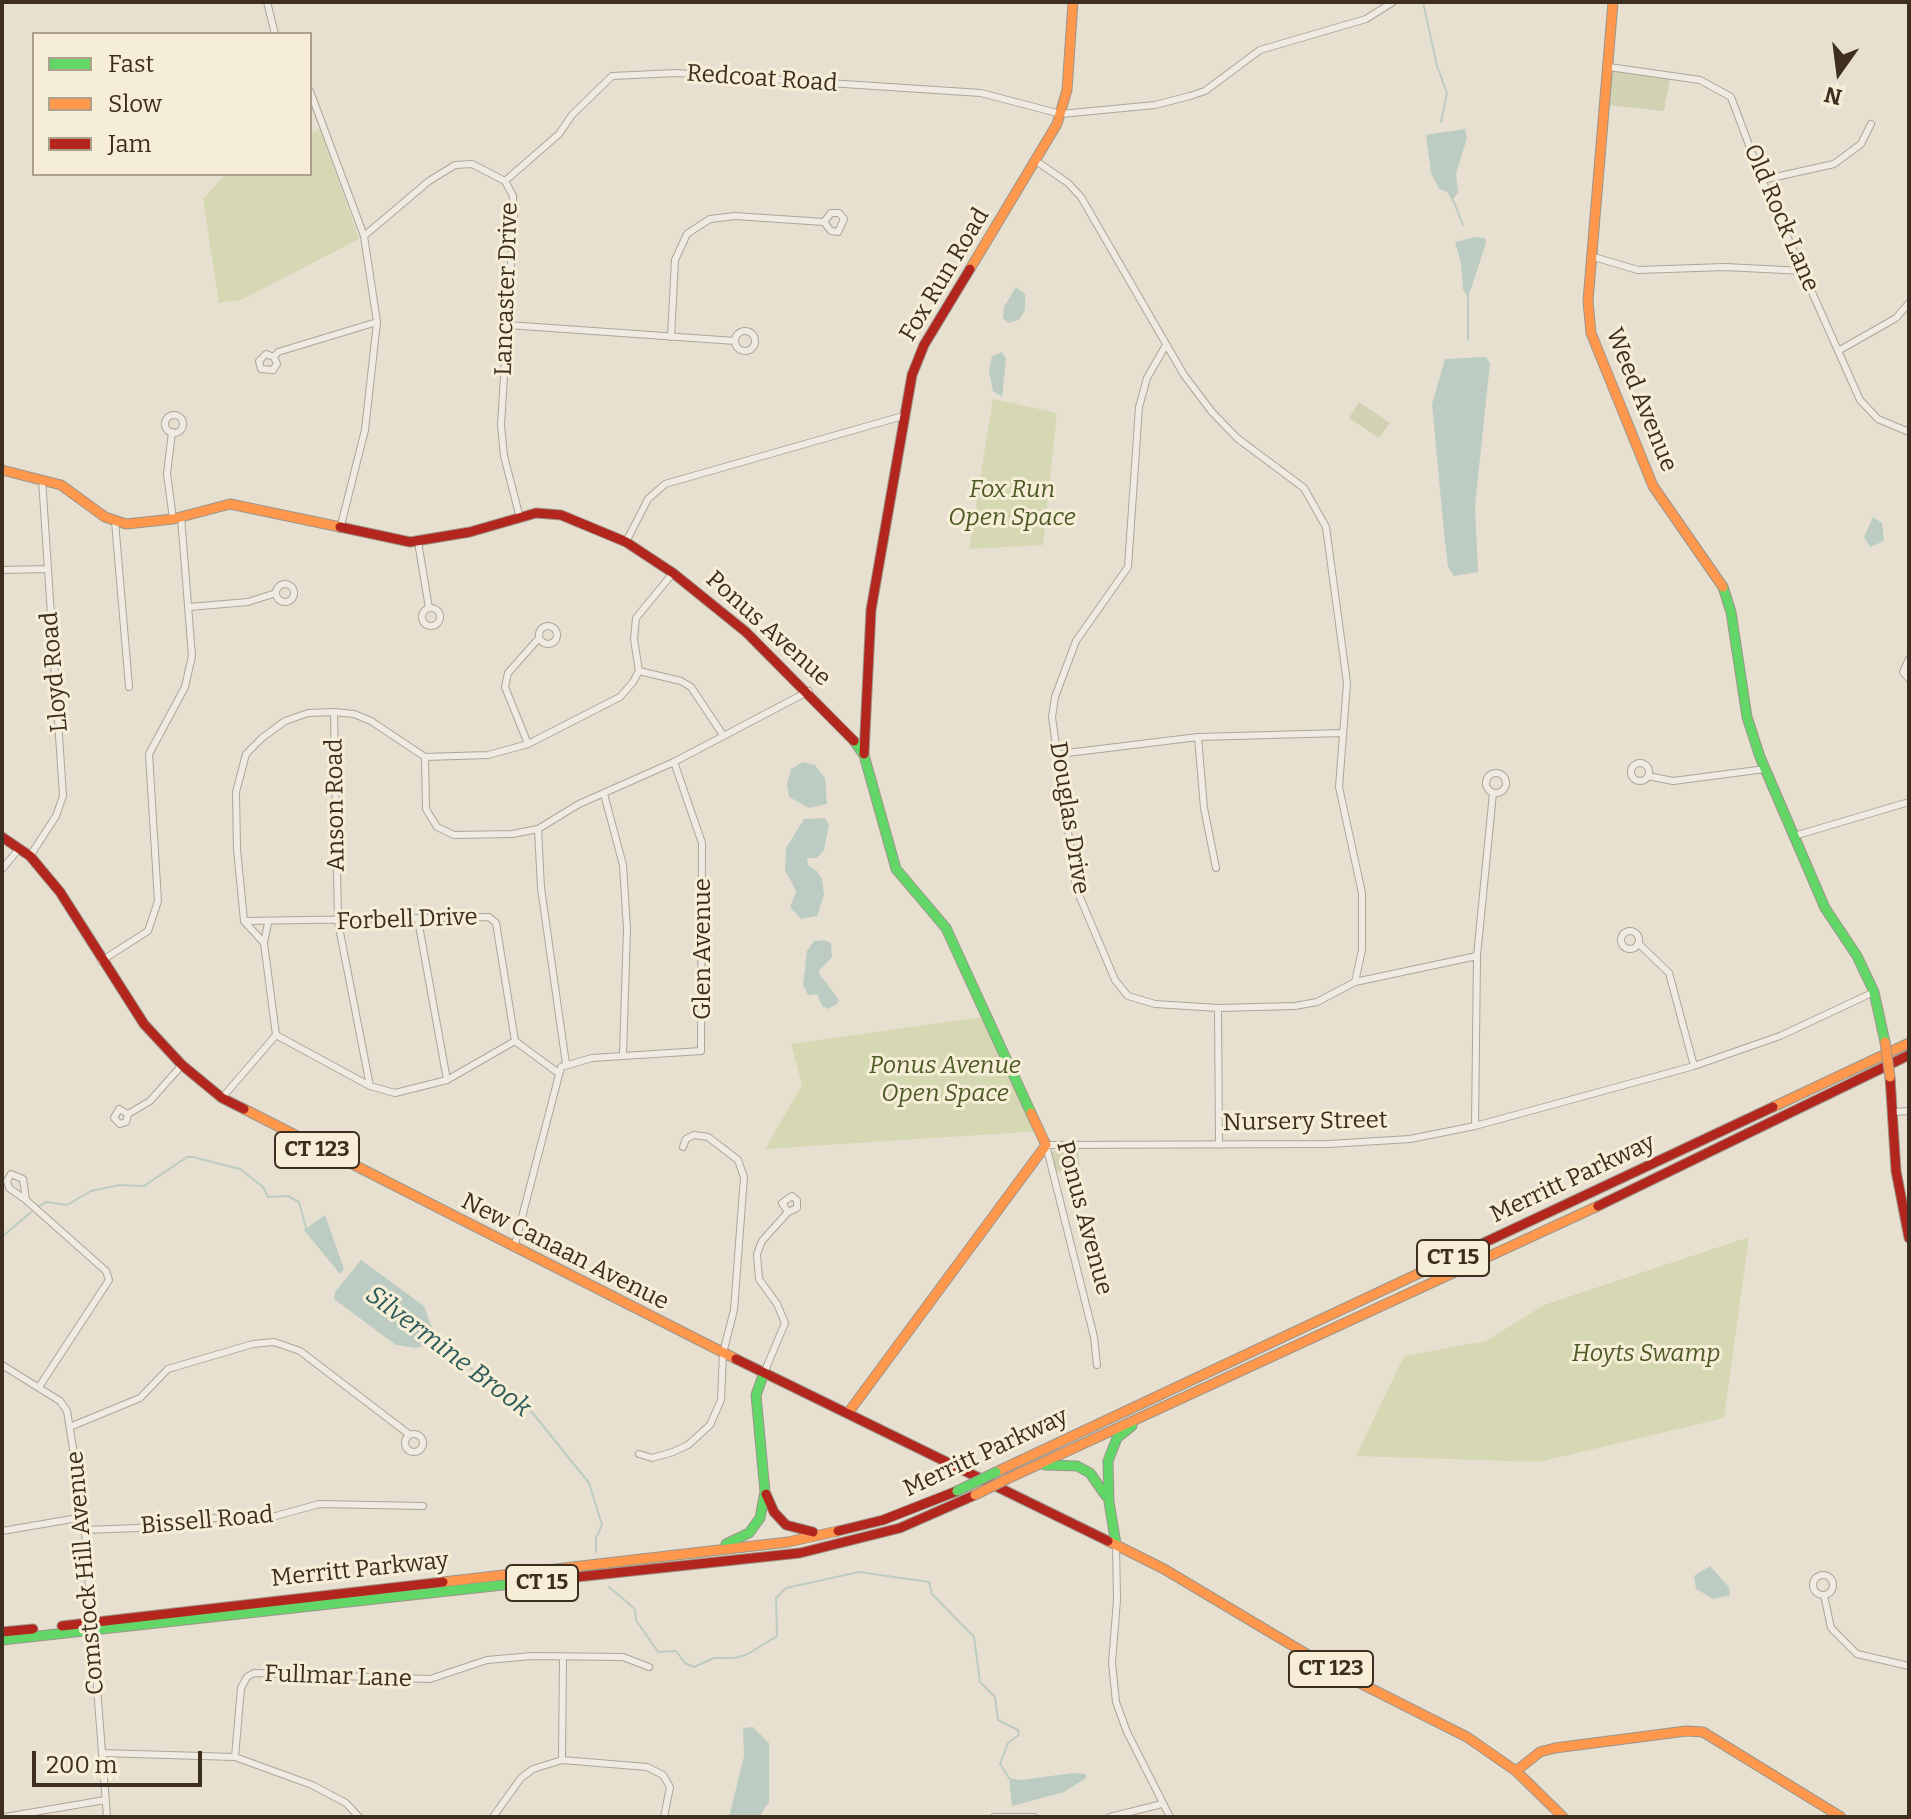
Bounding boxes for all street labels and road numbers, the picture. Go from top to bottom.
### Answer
street label: Redcoat Road [686,59,838,99]
street label: Old Rock Lane [1737,140,1825,296]
street label: Lancaster Drive [490,202,524,376]
street label: Fox Run Road [894,203,996,347]
street label: Weed Avenue [1599,324,1683,476]
street label: Ponus Avenue [699,565,837,693]
street label: Lloyd Road [35,610,75,734]
street label: Anson Road [320,738,352,872]
street label: Douglas Drive [1043,740,1095,896]
street label: Glen Avenue [689,878,717,1020]
street label: Forbell Drive [336,903,478,937]
street label: Nursery Street [1222,1106,1388,1138]
street label: Merritt Parkway [1486,1128,1660,1230]
road number: CT 123 [275,1132,359,1168]
street label: Ponus Avenue [1050,1138,1118,1298]
street label: New Canaan Avenue [456,1187,674,1317]
road number: CT 15 [1417,1240,1489,1276]
street label: Merritt Parkway [899,1402,1073,1504]
street label: Comstock Hill Avenue [61,1450,111,1696]
street label: Bissell Road [139,1501,275,1541]
street label: Merritt Parkway [270,1546,450,1594]
road number: CT 15 [506,1565,578,1601]
road number: CT 123 [1289,1651,1373,1687]
street label: Fullmar Lane [264,1660,412,1694]

